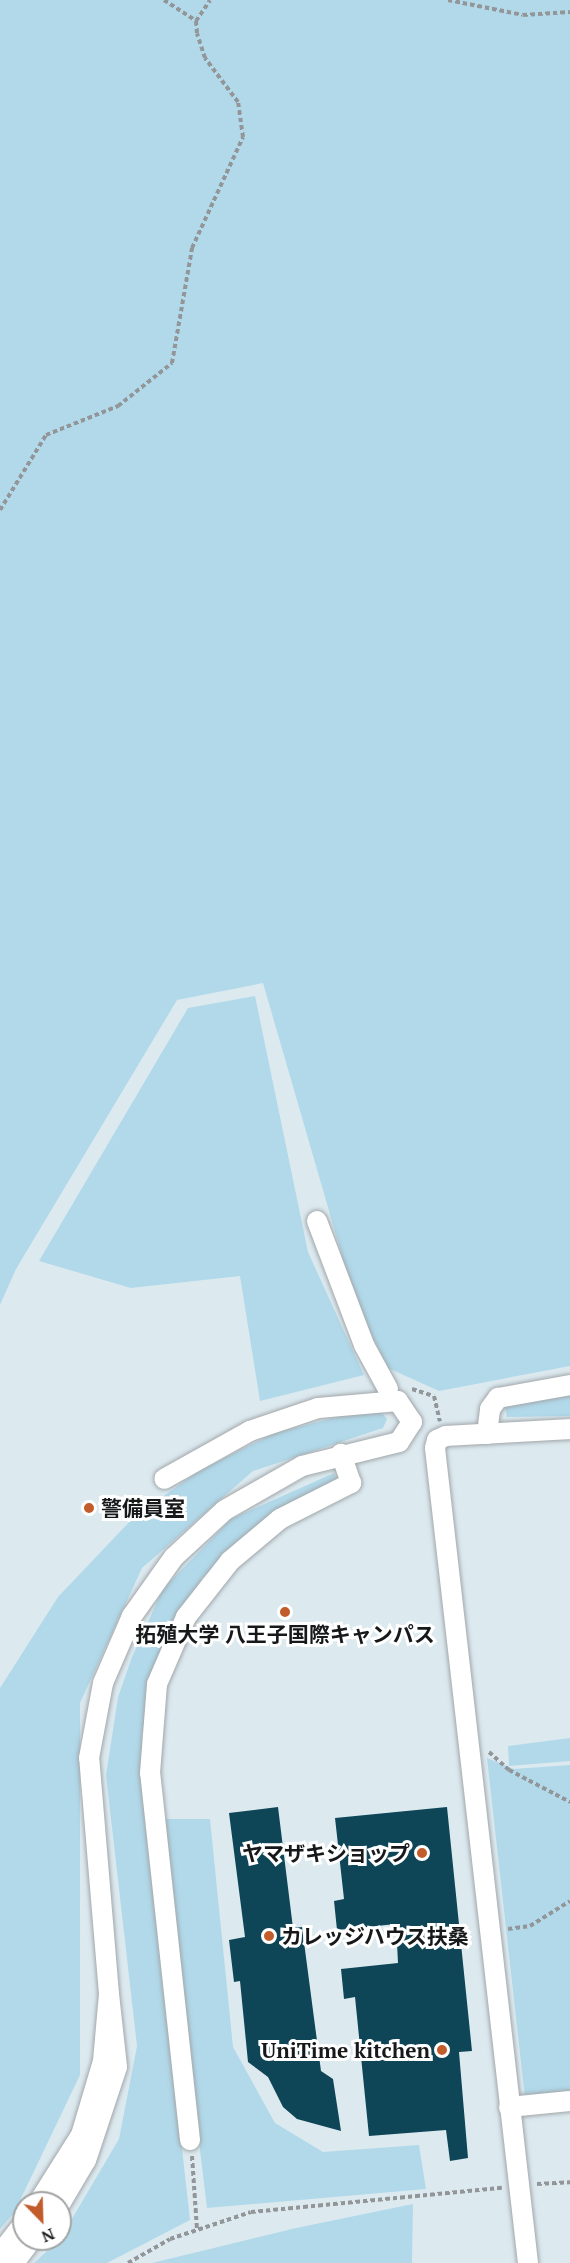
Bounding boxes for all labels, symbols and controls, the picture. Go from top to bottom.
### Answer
place label: 警備員室 [101,1495,185,1521]
marker: 警備員室 [82,1501,96,1515]
marker: 拓殖大学 八王子国際キャンパス [278,1605,292,1619]
place label: 拓殖大学 八王子国際キャンパス [135,1621,435,1647]
place label: ヤマザキショップ [242,1840,410,1866]
marker: ヤマザキショップ [415,1846,429,1860]
place label: カレッジハウス扶桑 [281,1923,470,1949]
marker: カレッジハウス扶桑 [262,1929,276,1943]
place label: UniTime kitchen [261,2037,430,2063]
marker: UniTime kitchen [435,2043,449,2057]
north arrow [12,2191,72,2251]
text: N [38,2223,58,2248]

